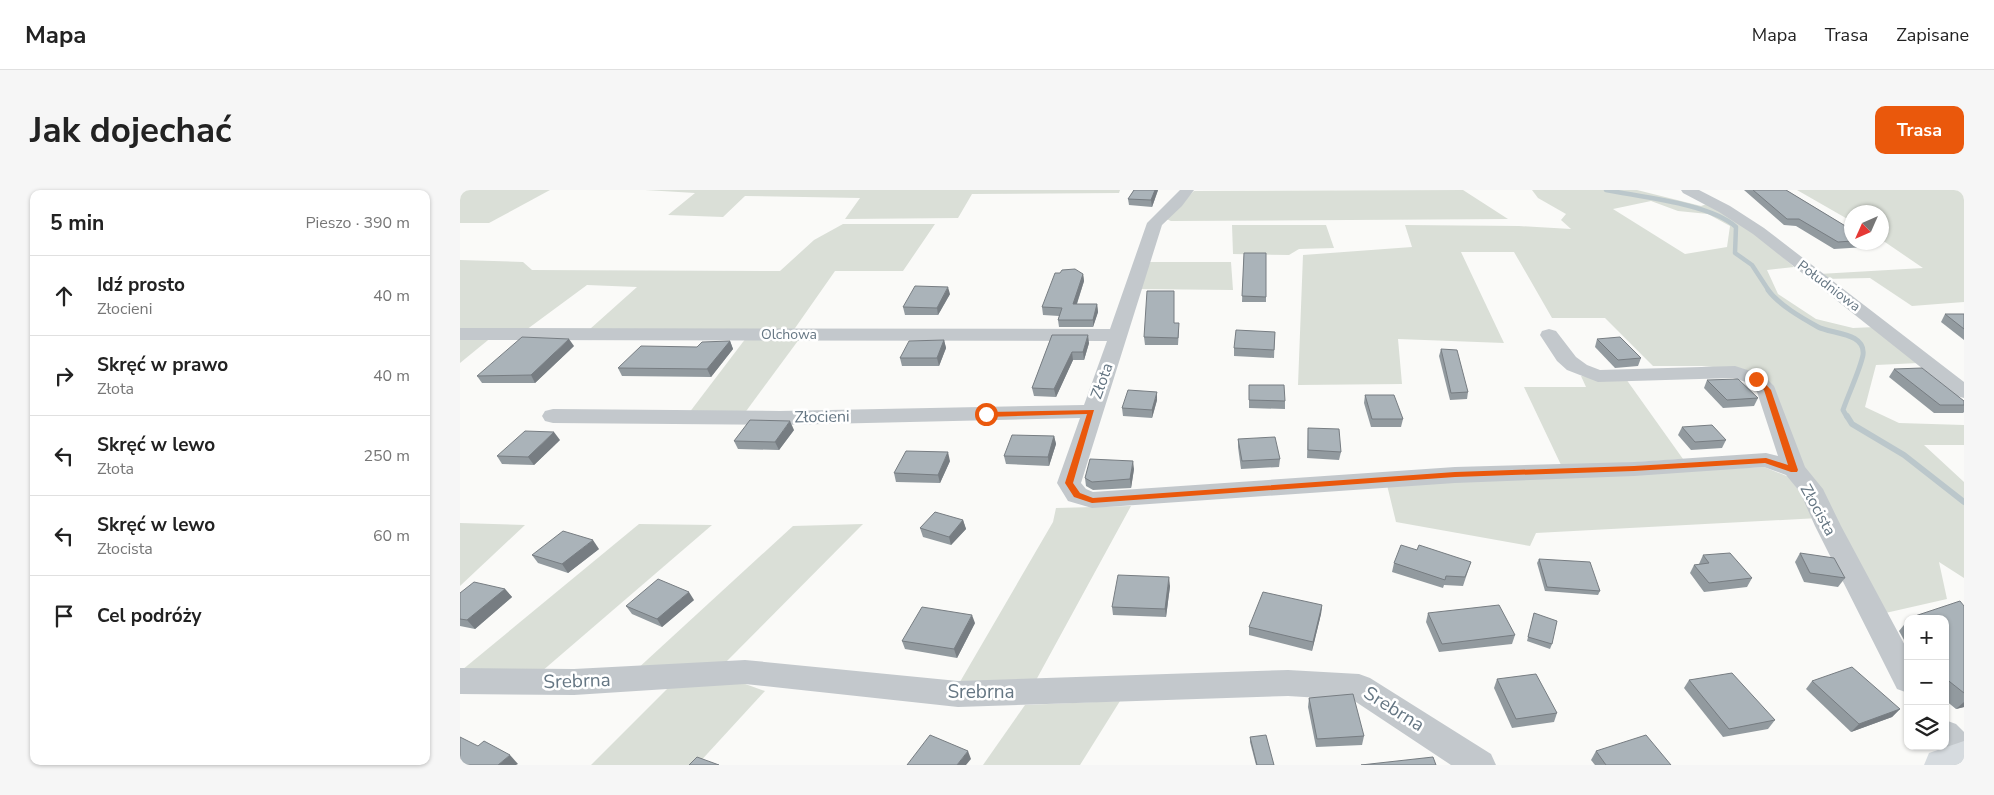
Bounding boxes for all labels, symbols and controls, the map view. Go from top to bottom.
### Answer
text: Mapa [25,19,87,51]
text: Mapa [1752,23,1797,47]
text: Trasa [1825,23,1868,47]
text: Zapisane [1896,23,1969,47]
button: Trasa [1875,106,1964,154]
text: Jak dojechać [30,107,232,154]
north arrow [1844,205,1889,250]
text: 5 min [50,209,104,237]
text: Pieszo · 390 m [305,212,410,234]
street label: Południowa [1794,256,1864,316]
text: Idź prosto [97,272,185,298]
icon: ahead [50,282,78,310]
text: 40 m [373,285,410,307]
text: Złocieni [97,298,152,320]
street label: Olchowa [761,325,817,344]
text: Skręć w prawo [97,352,228,378]
street label: Złota [1085,360,1119,402]
icon: right [50,362,78,390]
text: 40 m [373,365,410,387]
route end [1745,368,1768,391]
text: Złota [97,378,134,400]
route start [975,403,998,426]
street label: Złocieni [794,406,850,428]
text: Skręć w lewo [97,432,215,458]
icon: left [50,442,78,470]
text: 250 m [363,445,410,467]
text: Złota [97,458,134,480]
street label: Złocista [1795,480,1841,540]
text: Skręć w lewo [97,512,215,538]
icon: left [50,522,78,550]
text: 60 m [373,525,410,547]
text: Złocista [97,538,153,560]
icon: arrive [50,602,78,630]
text: Cel podróży [97,603,201,629]
map controls [1904,615,1949,750]
button: + [1904,615,1949,660]
button: − [1904,660,1949,705]
street label: Srebrna [543,667,611,695]
street label: Srebrna [947,679,1015,705]
street label: Srebrna [1359,680,1429,738]
button: layers [1904,705,1949,750]

